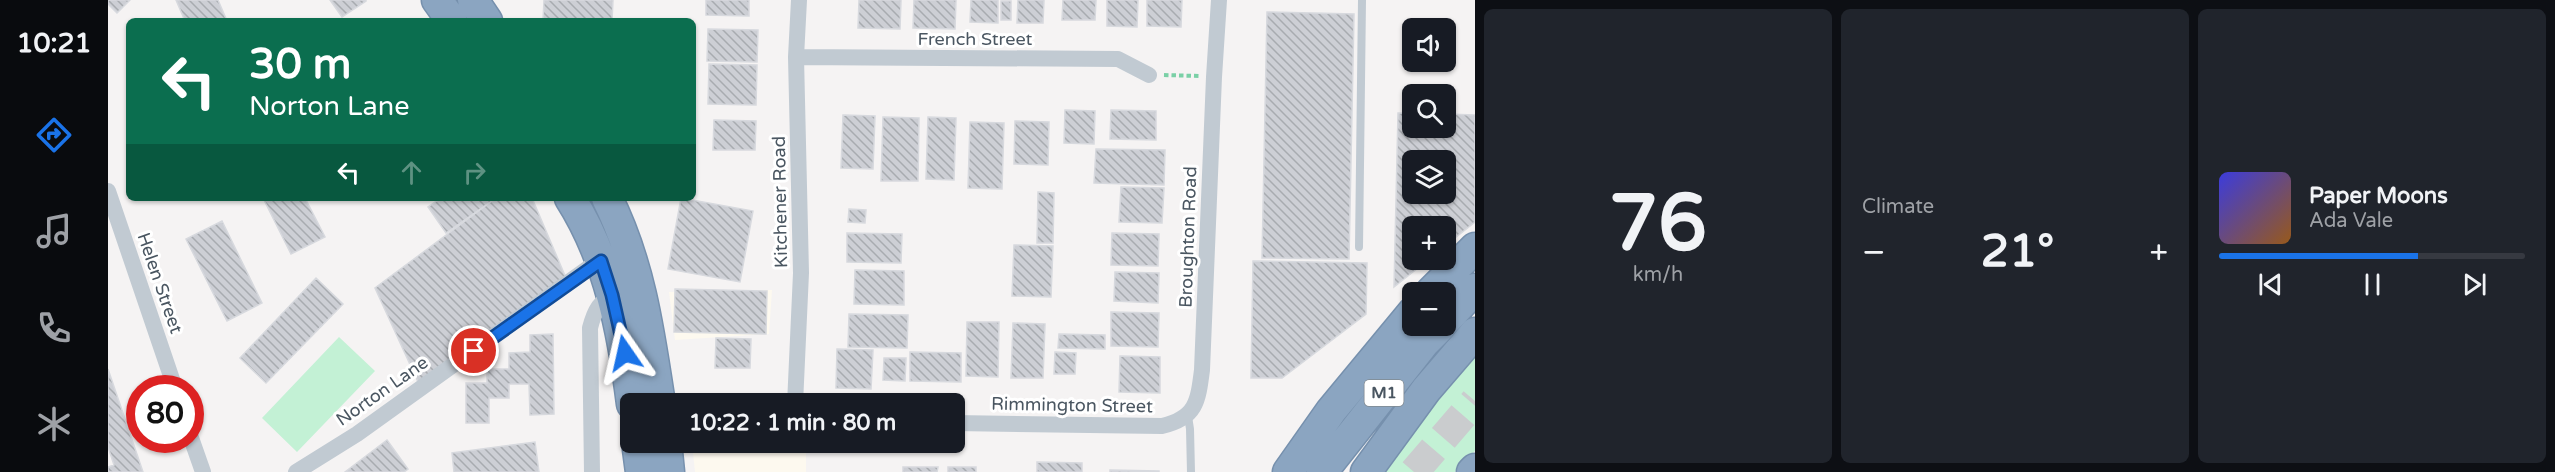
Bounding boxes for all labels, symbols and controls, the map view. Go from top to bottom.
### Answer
map controls [1402,18,1456,336]
button: sound [1402,18,1456,72]
text: 10:21 [17,27,91,60]
street label: French Street [918,28,1033,50]
text: 30 m [249,39,351,90]
icon: left [150,42,228,120]
button: search [1402,84,1456,138]
text: Norton Lane [249,90,410,123]
icon: directions [33,114,75,156]
street label: Kitchener Road [768,136,792,268]
button: layers [1402,150,1456,204]
icon: left [332,156,365,189]
icon: ahead [395,156,428,189]
icon: right [458,156,491,189]
street label: Broughton Road [1175,166,1201,308]
text: 76 [1609,177,1707,271]
text: Paper Moons [2309,183,2448,209]
text: Climate [1862,195,1934,219]
text: Ada Vale [2309,209,2393,233]
icon: music [33,210,75,252]
button: + [1402,216,1456,270]
text: 21° [1981,225,2054,279]
street label: Helen Street [132,230,188,336]
text: − [1862,233,1886,272]
text: + [2149,233,2168,272]
text: km/h [1633,263,1683,287]
icon: previous [2254,268,2287,301]
icon: pause [2356,268,2389,301]
icon: next [2458,268,2491,301]
button: − [1402,282,1456,336]
icon: phone [33,307,75,349]
position arrow [593,321,657,385]
pin [448,325,499,376]
icon: arrive [457,334,490,367]
street label: Norton Lane [332,351,432,431]
speed limit sign: 80 [126,375,204,453]
road number: M1 [1364,380,1404,406]
street label: Rimmington Street [991,393,1153,417]
icon: climate [33,403,75,445]
text: 10:22 · 1 min · 80 m [689,410,896,436]

